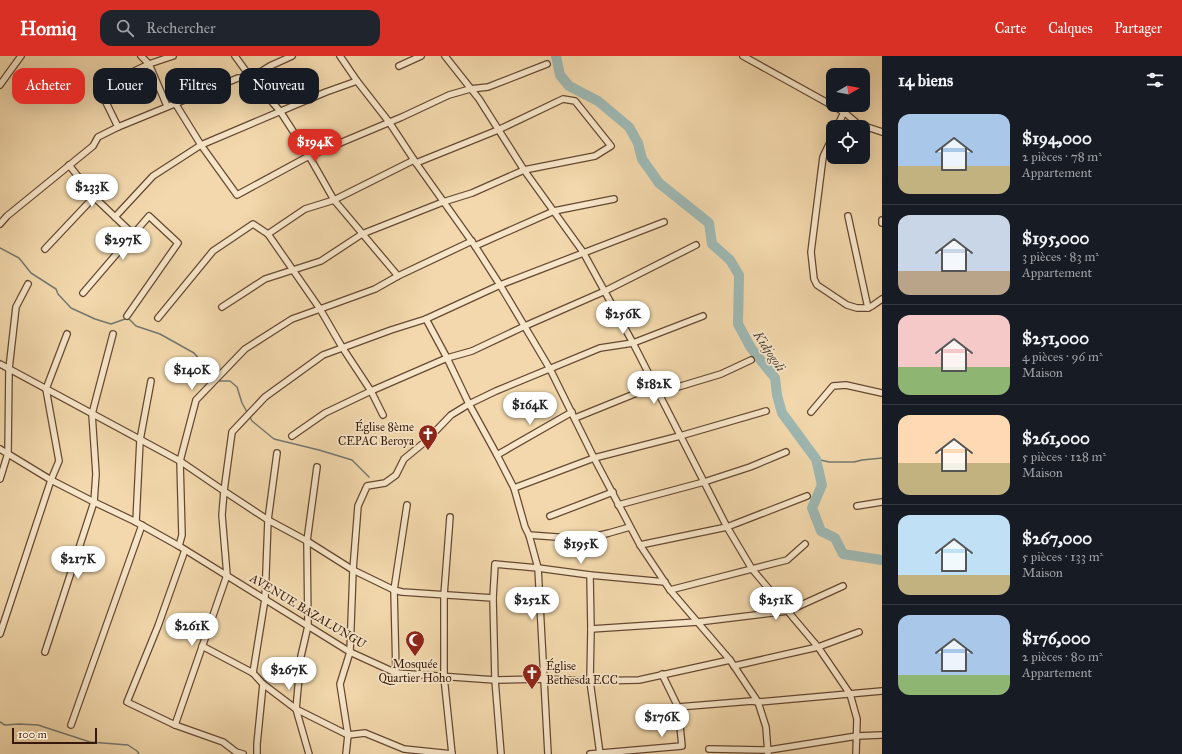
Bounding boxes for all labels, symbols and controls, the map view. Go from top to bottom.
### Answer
search box [100,10,380,46]
text: Homiq [20,17,76,40]
icon: search [114,17,136,39]
text: Rechercher [146,19,216,37]
text: Carte [995,20,1026,37]
text: Calques [1048,20,1093,37]
text: Partager [1115,20,1162,37]
chip: Acheter [12,68,85,104]
chip: Louer [93,68,157,104]
chip: Filtres [165,68,231,104]
chip: Nouveau [239,68,319,104]
north arrow [826,68,870,112]
map controls [826,68,870,164]
icon: filters [1144,69,1166,91]
text: 14 biens [898,70,953,91]
button: locate [826,120,870,164]
text: $194,000 [1022,128,1092,149]
pin: $194K [287,129,343,163]
icon: home [930,130,978,178]
text: $194K [297,134,333,150]
text: 2 pièces · 78 m² [1022,149,1102,165]
text: Appartement [1022,165,1092,181]
pin: $233K [64,174,120,208]
text: $233K [75,179,109,195]
pin: $297K [95,227,151,261]
text: $195,000 [1022,228,1089,249]
icon: home [930,231,978,279]
text: $297K [104,232,142,248]
text: 3 pièces · 83 m² [1022,249,1099,265]
text: Appartement [1022,265,1092,281]
pin: $256K [595,301,651,335]
text: $256K [605,306,641,322]
water label: Kidjogoli [749,327,789,375]
text: $251,000 [1022,328,1089,349]
icon: home [930,331,978,379]
text: 4 pièces · 96 m² [1022,349,1103,365]
pin: $140K [164,357,220,391]
text: $140K [174,362,210,378]
text: Maison [1022,365,1063,381]
pin: $182K [626,371,682,405]
text: $182K [636,376,672,392]
pin: $164K [502,392,558,426]
text: $164K [512,397,548,413]
place label: Église 8ème CEPAC Beroya [338,418,415,448]
church icon: Église 8ème CEPAC Beroya [417,423,439,451]
text: $261,000 [1022,428,1090,449]
icon: home [930,431,978,479]
text: 5 pièces · 128 m² [1022,449,1106,465]
text: Maison [1022,465,1063,481]
text: $267,000 [1022,528,1092,549]
pin: $195K [553,531,609,565]
icon: home [930,531,978,579]
text: $195K [563,536,599,552]
pin: $217K [50,546,106,580]
text: 5 pièces · 133 m² [1022,549,1103,565]
text: $217K [60,551,96,567]
text: Maison [1022,565,1063,581]
street label: AVENUE BAZALUNGU [247,570,369,651]
pin: $252K [504,587,560,621]
pin: $251K [748,587,804,621]
text: $252K [514,592,550,608]
text: $251K [759,592,793,608]
pin: $261K [164,613,220,647]
text: $261K [174,618,210,634]
text: $176,000 [1022,628,1091,649]
mosque icon: Mosquée Quartier Hoho [404,629,426,657]
icon: home [930,631,978,679]
text: 2 pièces · 80 m² [1022,649,1103,665]
pin: $267K [261,657,317,691]
place label: Mosquée Quartier Hoho [378,657,452,685]
place label: Église Bethesda ECC [546,657,618,687]
text: $267K [270,662,308,678]
church icon: Église Bethesda ECC [521,662,543,690]
text: Appartement [1022,665,1092,681]
pin: $176K [634,704,690,738]
text: $176K [644,709,680,725]
scale bar [12,726,97,745]
text: 100 m [18,728,47,741]

